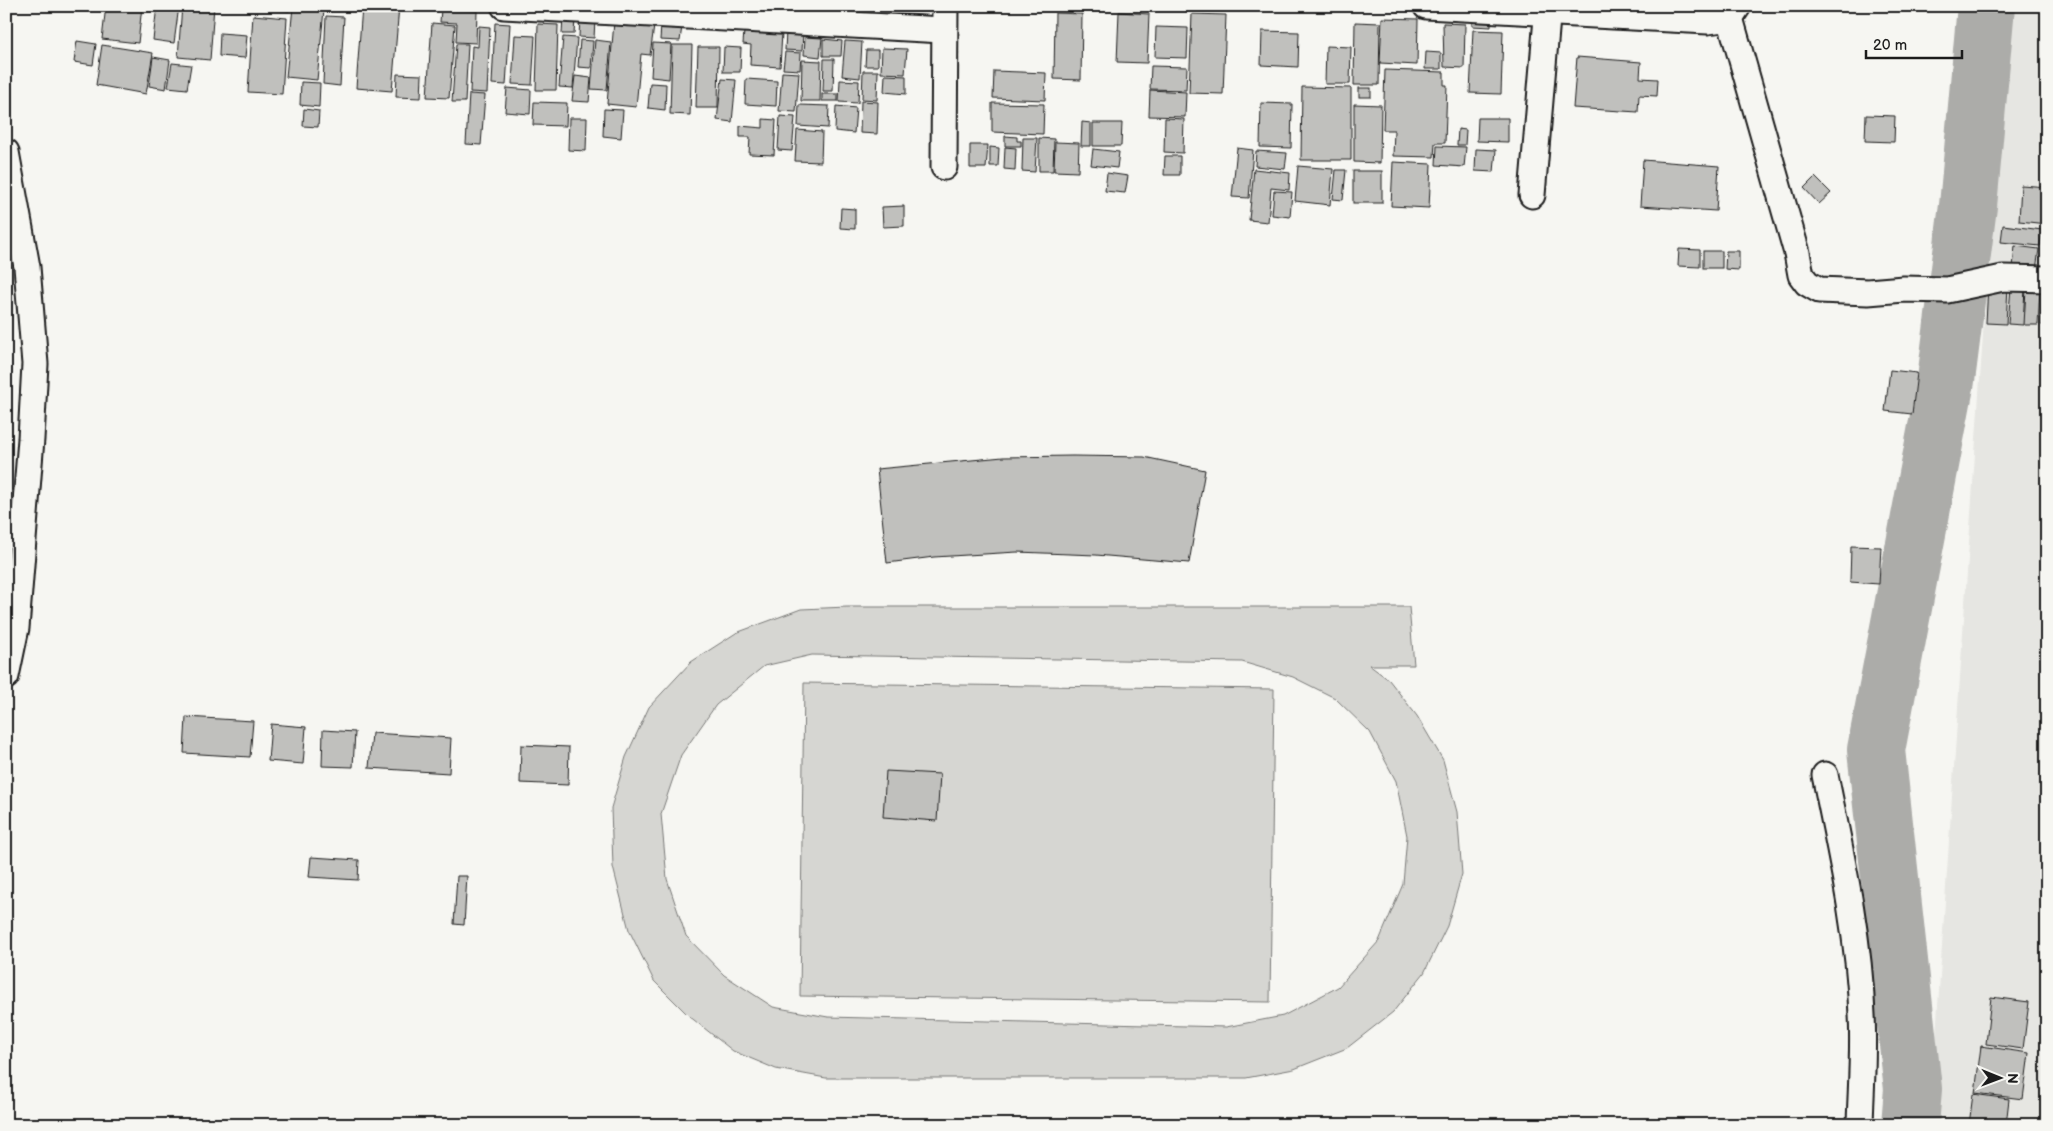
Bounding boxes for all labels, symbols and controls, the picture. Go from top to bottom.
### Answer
scale bar [1866,28,1962,60]
text: 20 m [1873,36,1907,55]
north arrow [1976,1054,2026,1104]
text: N [2004,1073,2021,1084]

